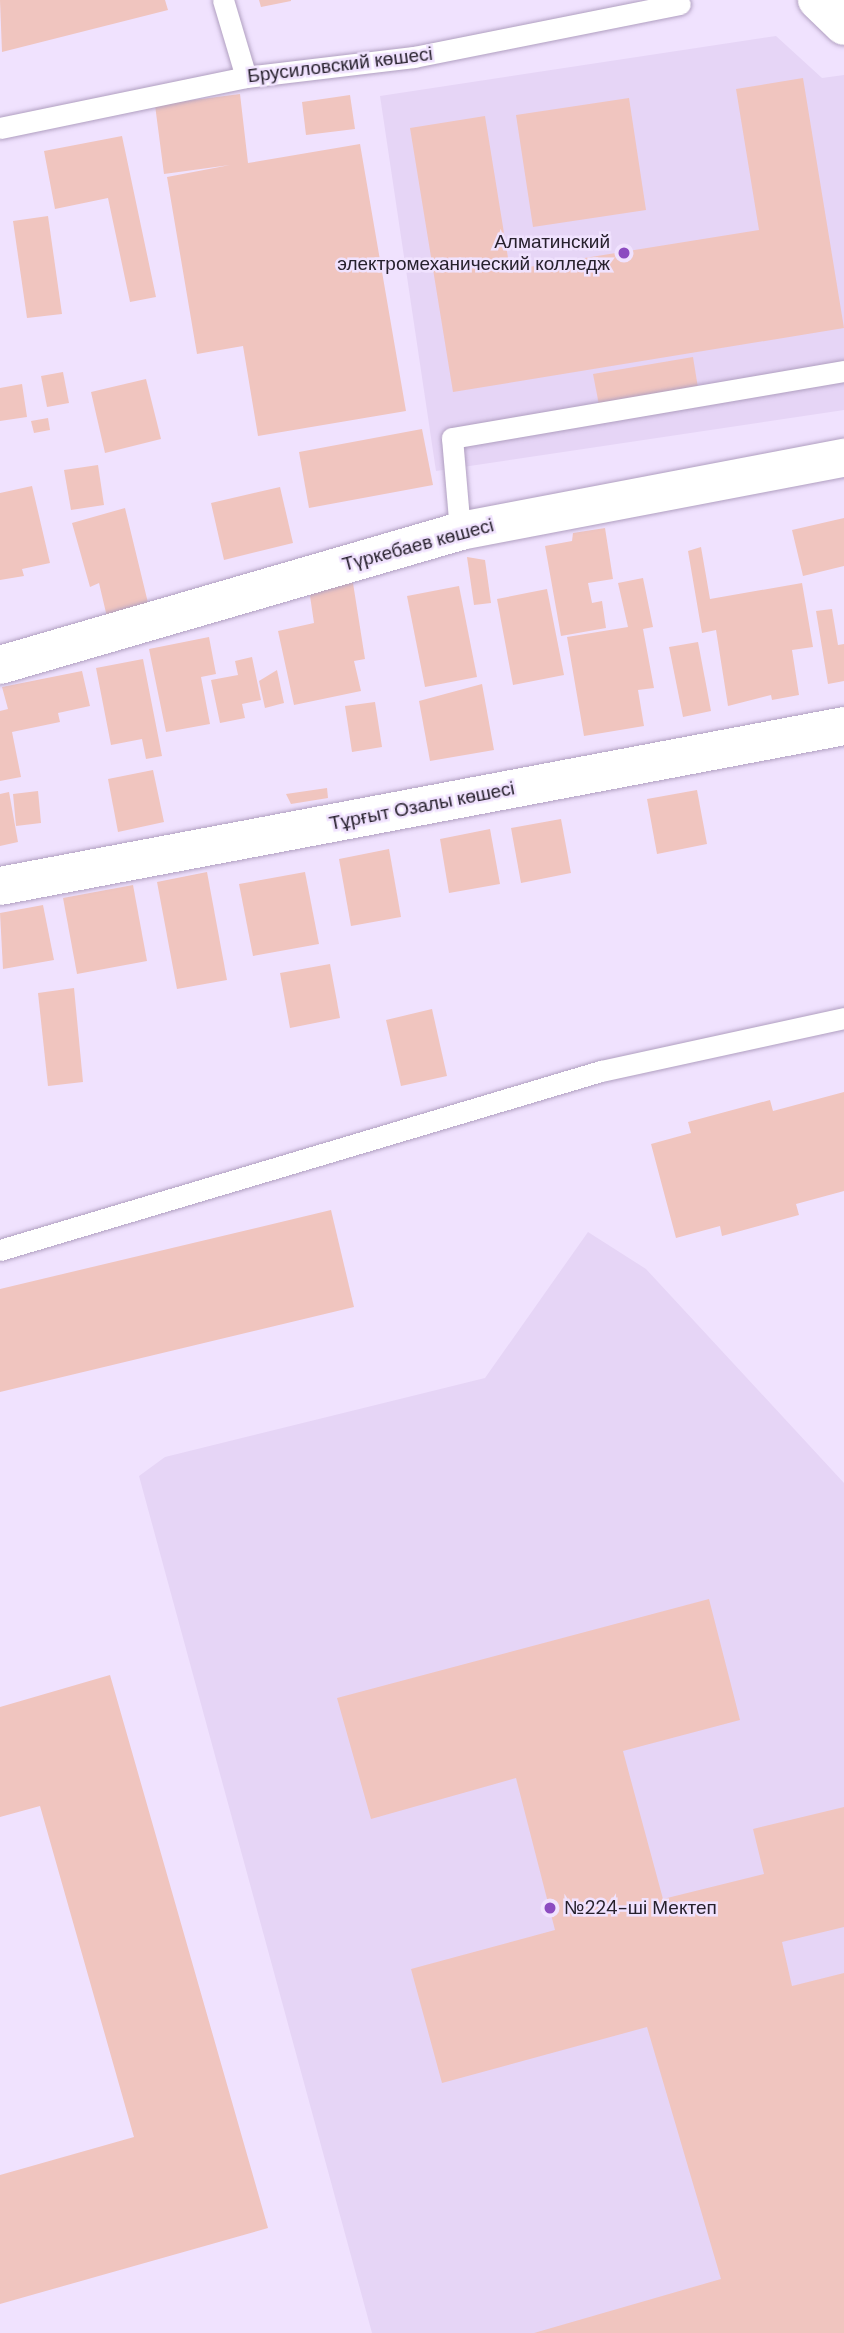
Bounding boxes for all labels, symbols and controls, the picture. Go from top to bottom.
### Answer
street label: Брусиловский көшесі [246,42,434,88]
place label: Алматинский электромеханический колледж [337,231,610,275]
marker: Алматинский электромеханический колледж [616,245,632,261]
street label: Түркебаев көшесі [340,514,496,576]
street label: Тұрғыт Озалы көшесі [327,777,517,835]
place label: №224-ші Мектеп [564,1897,717,1919]
marker: №224-ші Мектеп [542,1900,558,1916]

